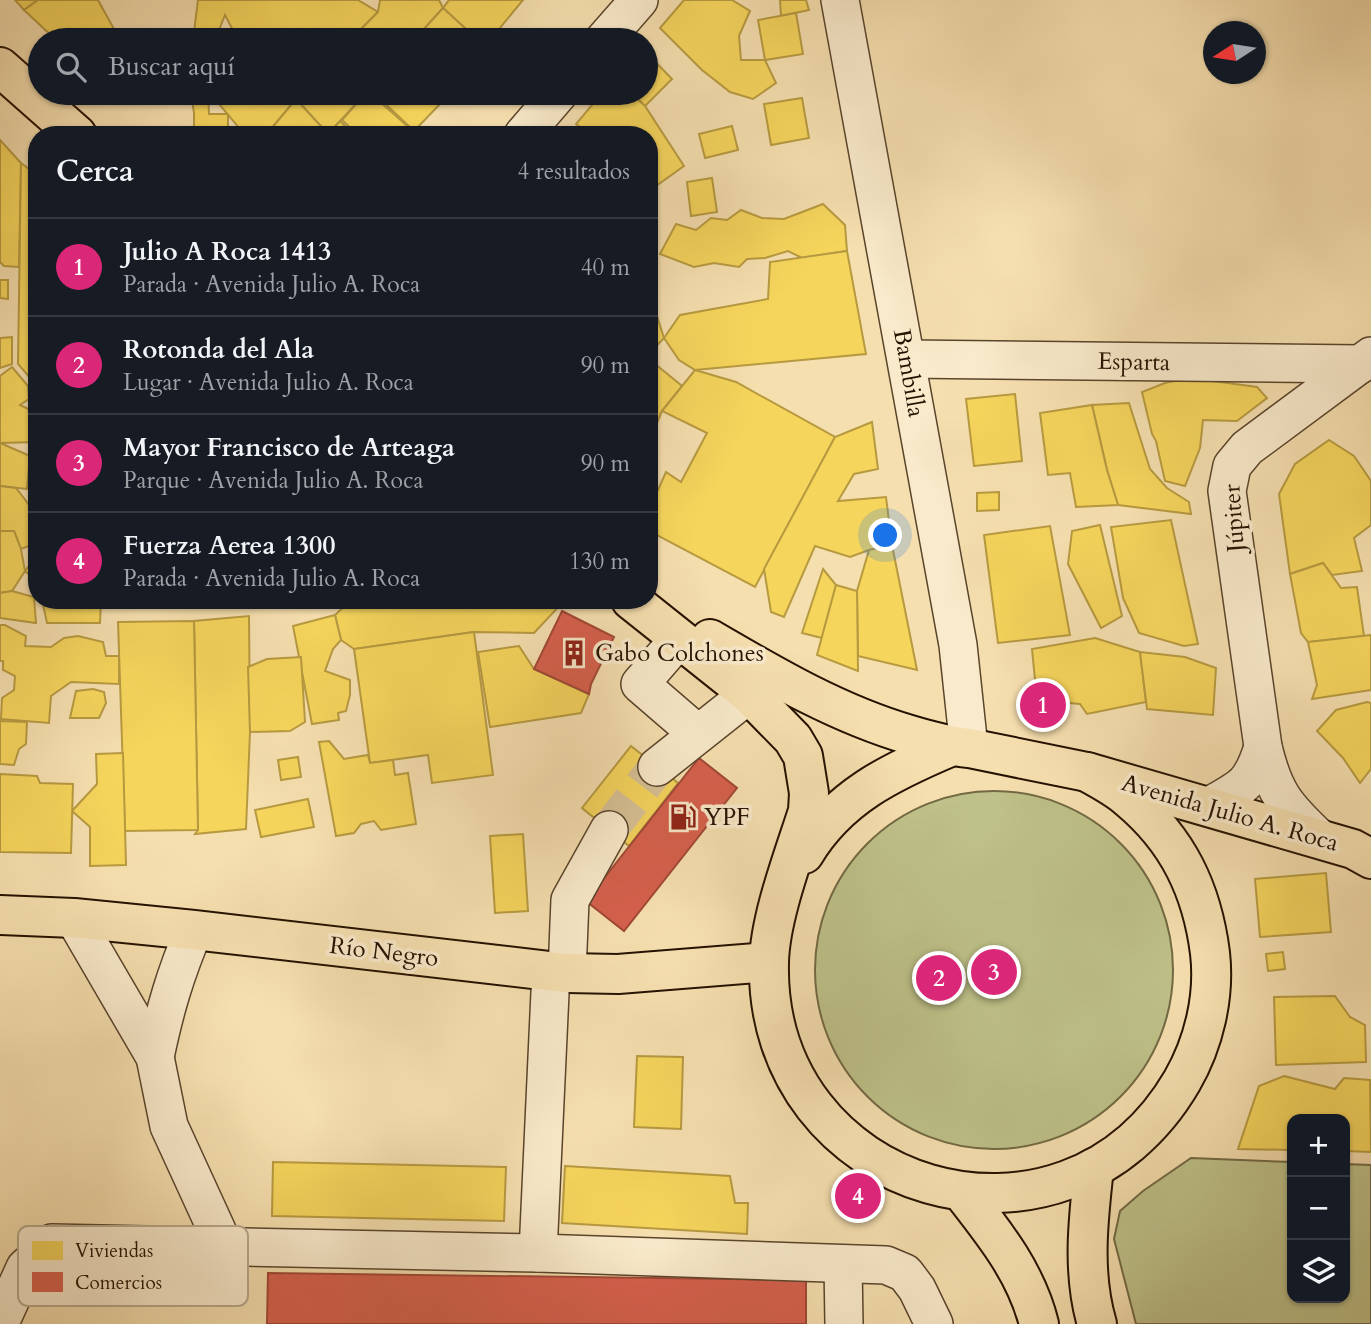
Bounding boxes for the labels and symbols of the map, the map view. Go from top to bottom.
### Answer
north arrow [1203,21,1266,84]
street label: Bambilla [885,326,933,420]
street label: Esparta [1097,345,1171,379]
street label: Júpiter [1215,483,1253,556]
your location [868,518,902,552]
place label: Gabo Colchones [595,637,764,670]
building icon: Gabo Colchones [559,638,589,668]
pin: 1 [1020,679,1066,731]
street label: Avenida Julio A. Roca [1118,766,1343,860]
place label: YPF [704,801,750,834]
fuel station icon: YPF [668,802,698,832]
street label: Río Negro [328,929,440,975]
pin: 3 [971,946,1017,998]
pin: 2 [916,952,962,1004]
pin: 4 [835,1170,881,1222]
legend [18,1226,248,1306]
text: Viviendas [75,1238,153,1264]
text: Comercios [75,1270,162,1296]

